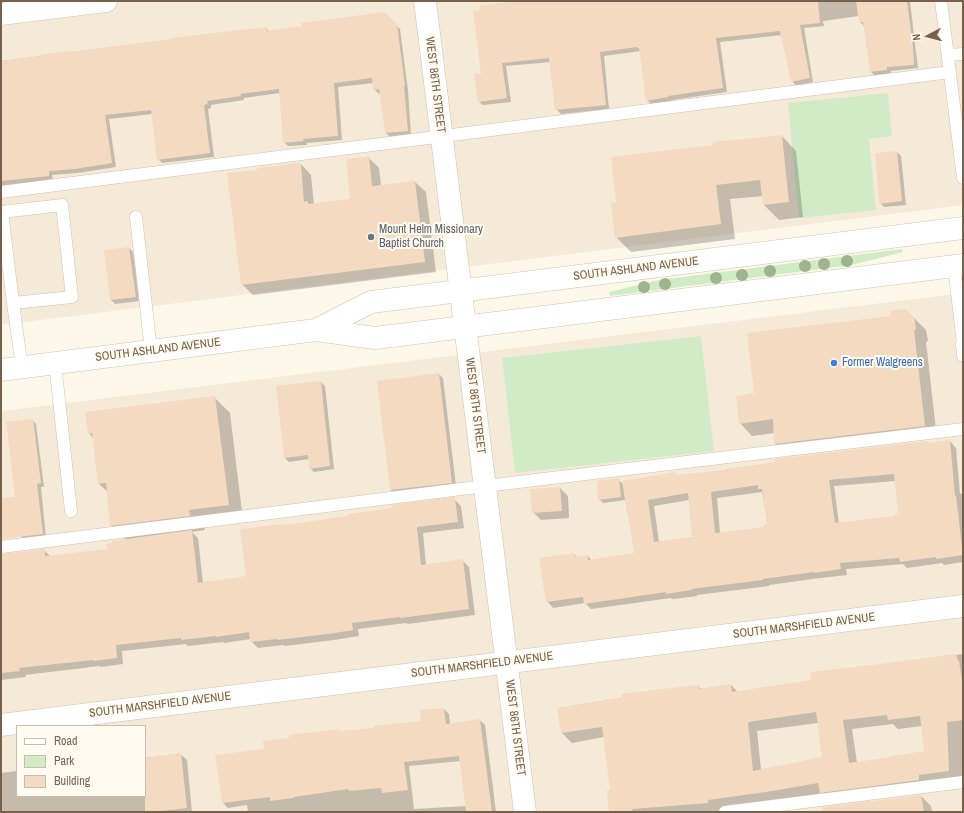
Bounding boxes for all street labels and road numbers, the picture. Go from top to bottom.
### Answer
street label: WEST 86TH STREET [422,36,448,134]
street label: SOUTH ASHLAND AVENUE [573,254,699,284]
street label: SOUTH ASHLAND AVENUE [95,335,221,365]
street label: WEST 86TH STREET [462,357,488,455]
street label: SOUTH MARSHFIELD AVENUE [732,610,876,642]
street label: SOUTH MARSHFIELD AVENUE [410,649,554,681]
street label: WEST 86TH STREET [502,679,528,777]
street label: SOUTH MARSHFIELD AVENUE [88,689,232,721]

